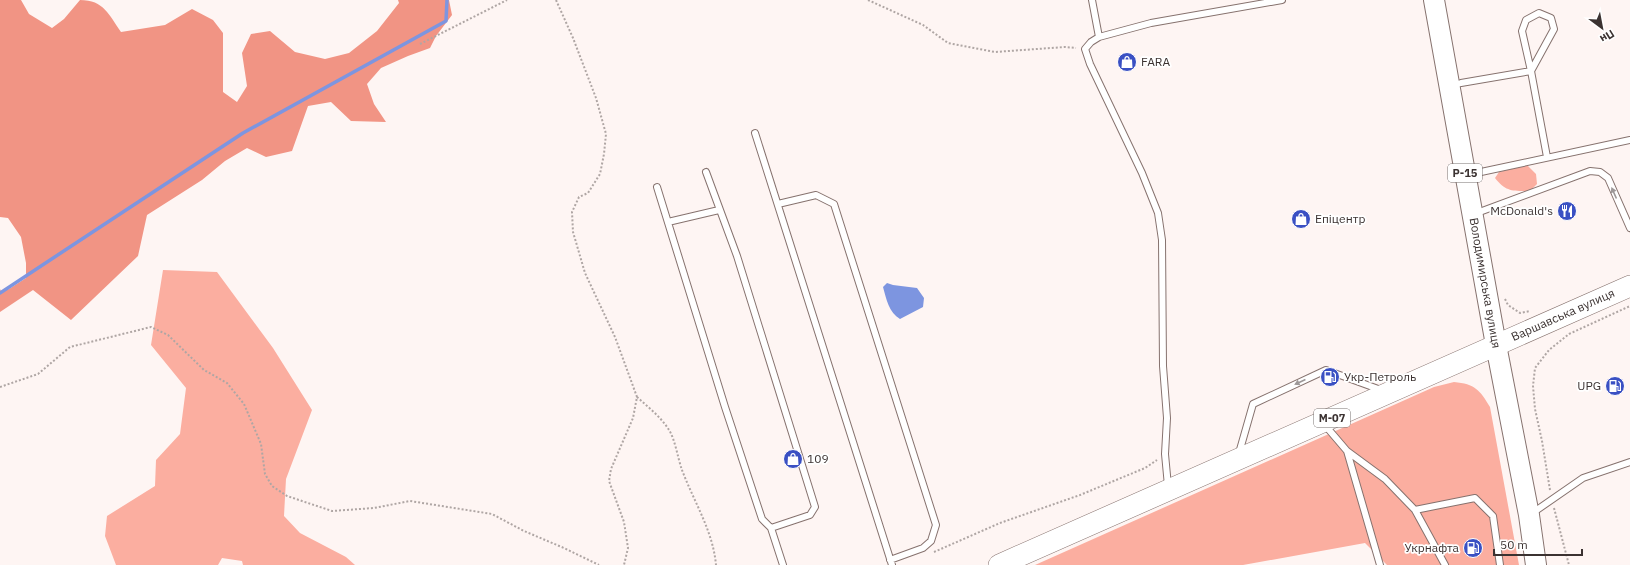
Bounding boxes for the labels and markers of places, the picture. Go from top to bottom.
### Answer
shop icon: FARA [1116,51,1138,73]
place label: FARA [1141,54,1171,69]
restaurant icon: McDonald's [1556,200,1578,222]
place label: McDonald's [1490,203,1553,218]
shop icon: Епіцентр [1290,208,1312,230]
place label: Епіцентр [1315,211,1365,226]
fuel station icon: Укр-Петроль [1319,366,1341,388]
place label: Укр-Петроль [1344,369,1416,384]
fuel station icon: UPG [1604,375,1626,397]
place label: UPG [1577,378,1601,393]
shop icon: 109 [782,448,804,470]
place label: 109 [807,451,829,466]
fuel station icon: Укрнафта [1462,537,1484,559]
place label: Укрнафта [1405,540,1460,555]

